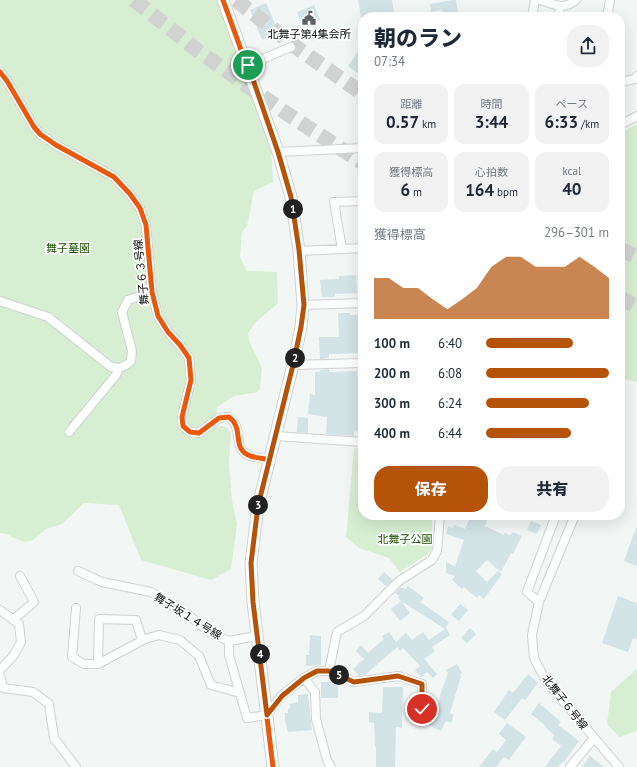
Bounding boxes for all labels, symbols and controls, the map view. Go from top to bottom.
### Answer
public building icon: 北舞子第4集会所 [301,10,317,26]
text: 朝のラン [374,24,462,52]
button: share [567,25,609,67]
place label: 北舞子第4集会所 [268,27,351,41]
pin [231,48,265,82]
text: 07:34 [374,53,405,70]
icon: arrive [237,54,259,76]
text: 距離 [400,97,422,111]
text: 時間 [480,97,502,111]
text: ペース [556,97,588,111]
text: 0.57 [386,111,419,133]
text: 3:44 [475,111,508,133]
text: 6:33 [545,111,578,133]
text: km [419,117,436,131]
text: /km [578,117,599,131]
text: kcal [562,164,581,178]
text: 獲得標高 [389,165,433,179]
text: 心拍数 [475,165,508,179]
text: 40 [562,178,581,200]
text: 6 [400,179,410,201]
text: 164 [465,179,494,201]
text: m [410,185,422,199]
text: bpm [494,185,518,199]
pin: 1 [283,199,303,219]
text: 1 [290,202,296,216]
text: 296–301 m [544,224,609,241]
text: 獲得標高 [374,226,426,243]
street label: 舞子６３号線 [131,238,151,306]
park label: 舞子墓園 [46,241,90,255]
text: 100 m [374,335,410,352]
text: 6:40 [438,335,462,352]
pin: 2 [285,348,305,368]
text: 2 [292,351,298,365]
text: 200 m [374,365,410,382]
text: 6:08 [438,365,462,382]
text: 300 m [374,395,410,412]
text: 6:24 [438,395,462,412]
text: 400 m [374,425,410,442]
text: 6:44 [438,425,462,442]
button: 保存 [374,466,488,512]
button: 共有 [496,466,609,512]
pin: 3 [248,495,268,515]
text: 3 [255,498,261,512]
park label: 北舞子公園 [378,532,433,546]
street label: 舞子坂１４号線 [152,590,224,642]
pin: 4 [250,644,270,664]
text: 4 [257,647,263,661]
pin: 5 [329,665,349,685]
text: 5 [336,668,342,682]
street label: 北舞子６号線 [539,672,591,732]
pin [405,692,439,726]
icon: check [411,698,433,720]

